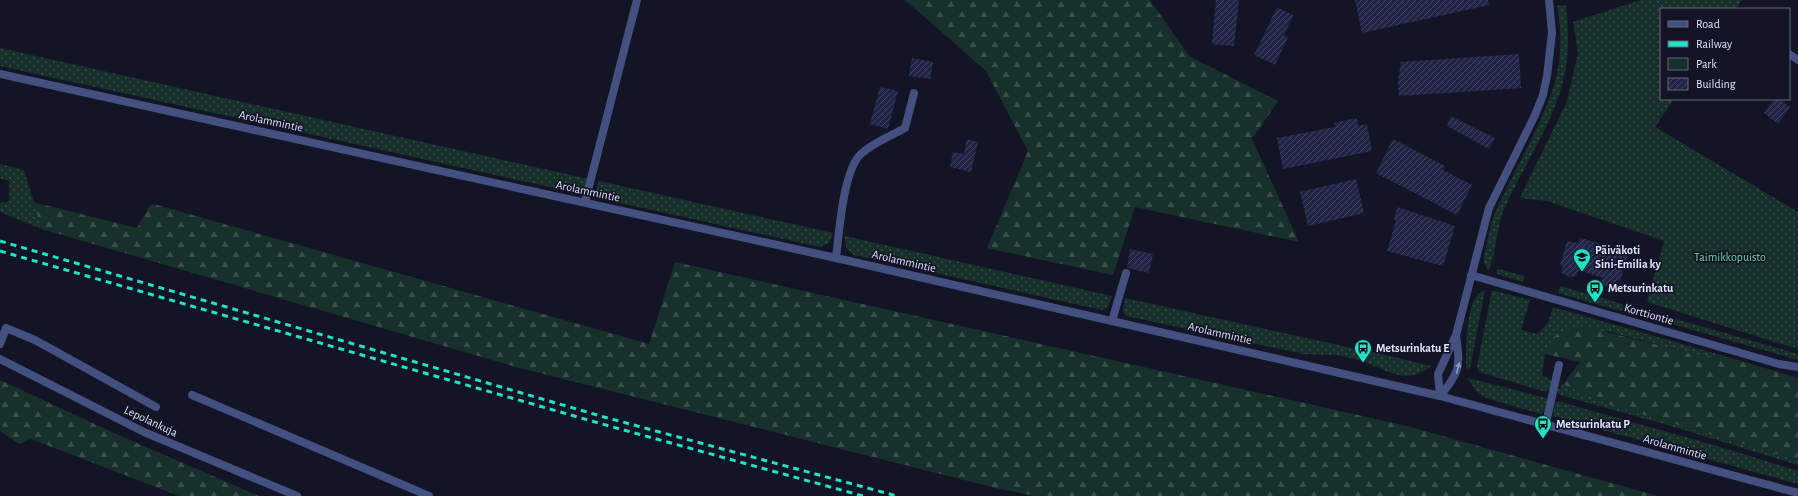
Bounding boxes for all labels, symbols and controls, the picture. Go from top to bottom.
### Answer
legend [1660,8,1790,100]
text: Road [1696,18,1720,30]
text: Railway [1696,38,1732,51]
text: Park [1696,58,1717,70]
text: Building [1696,78,1736,90]
street label: Arolammintie [238,108,304,134]
street label: Arolammintie [555,178,621,204]
place label: Päiväkoti Sini-Emilia ky [1595,244,1661,271]
school or university icon: Päiväkoti Sini-Emilia ky [1572,247,1592,272]
street label: Arolammintie [871,248,937,274]
park label: Taimikkopuisto [1694,251,1766,263]
bus stop icon: Metsurinkatu [1585,278,1605,303]
place label: Metsurinkatu [1608,282,1674,294]
street label: Korttiontie [1623,301,1675,327]
street label: Arolammintie [1187,320,1253,346]
bus stop icon: Metsurinkatu E [1353,338,1373,363]
place label: Metsurinkatu E [1376,342,1449,354]
one-way arrow [1455,362,1461,374]
street label: Lepolankuja [122,403,180,440]
bus stop icon: Metsurinkatu P [1533,414,1553,439]
place label: Metsurinkatu P [1556,418,1630,430]
street label: Arolammintie [1642,432,1708,462]

